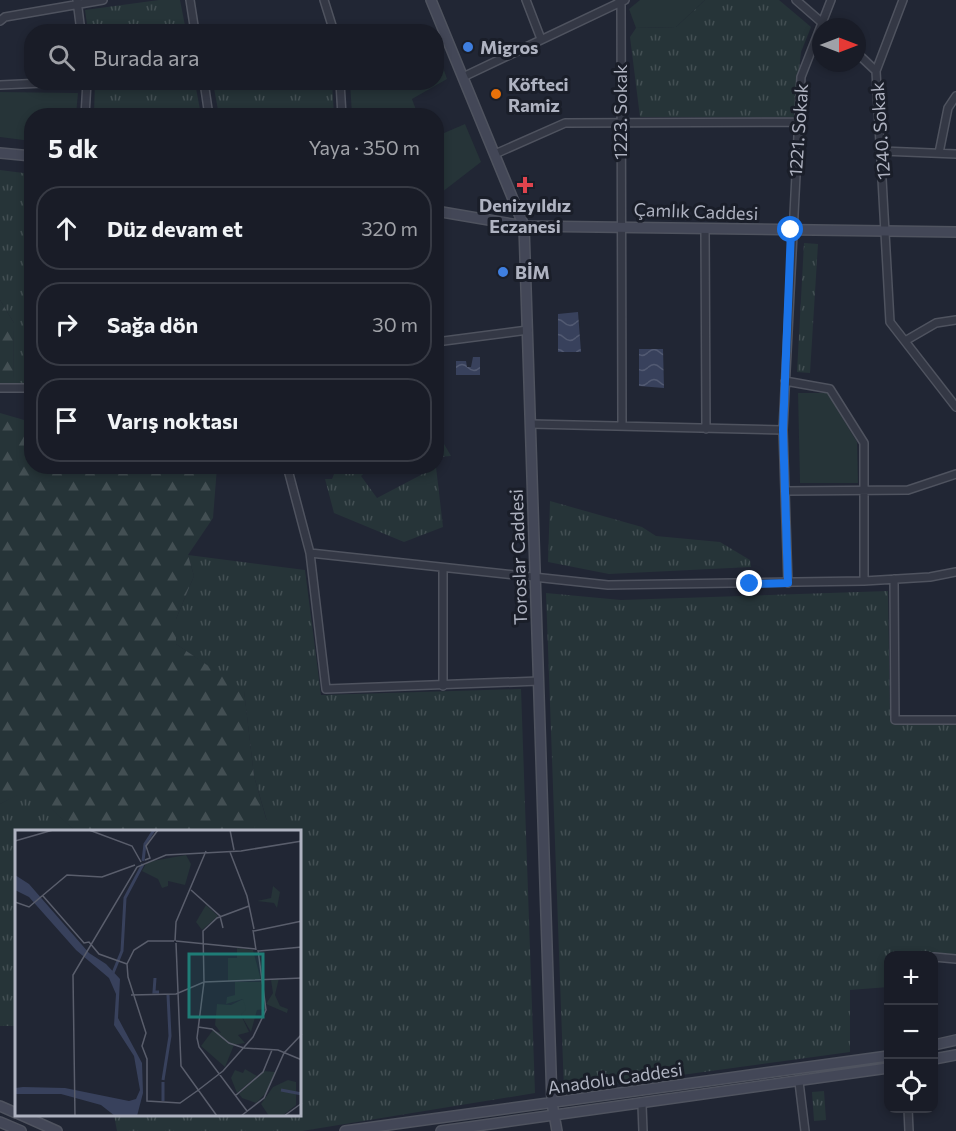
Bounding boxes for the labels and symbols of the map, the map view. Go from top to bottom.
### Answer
north arrow [812,18,866,72]
place label: Migros [480,36,538,58]
marker: Migros [461,40,475,54]
street label: 1223. Sokak [609,64,631,160]
place label: Köfteci Ramiz [508,73,569,116]
street label: 1240. Sokak [866,81,894,180]
street label: 1221. Sokak [784,82,812,177]
marker: Köfteci Ramiz [489,87,503,101]
marker: Denizyıldız Eczanesi [518,178,532,192]
place label: Denizyıldız Eczanesi [479,194,571,237]
street label: Çamlık Caddesi [633,198,759,224]
route start [777,216,803,242]
place label: BİM [515,261,550,283]
marker: BİM [496,265,510,279]
street label: Toroslar Caddesi [505,489,531,625]
route end [736,570,762,596]
inset map [15,830,302,1116]
street label: Anadolu Caddesi [546,1058,684,1098]

